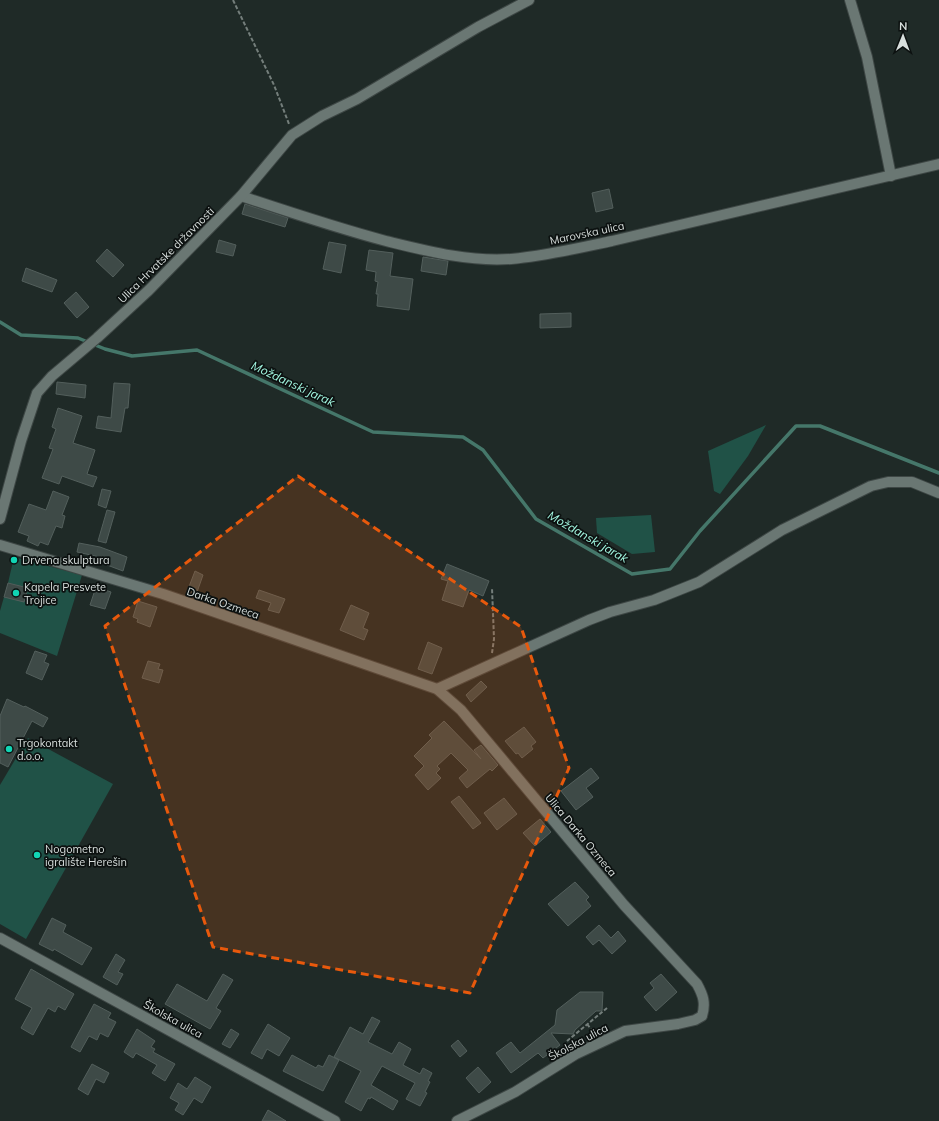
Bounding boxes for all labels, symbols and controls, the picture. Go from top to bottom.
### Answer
north arrow [883,16,923,56]
text: N [899,19,907,33]
street label: Ulica Hrvatske državnosti [115,204,217,306]
street label: Marovska ulica [548,218,626,248]
water label: Moždanski jarak [249,358,338,410]
water label: Moždanski jarak [545,507,632,566]
place label: Drvena skulptura [22,553,110,567]
marker: Drvena skulptura [9,555,19,565]
place label: Kapela Presvete Trojice [24,580,106,607]
street label: Darka Ozmeca [185,584,261,622]
marker: Kapela Presvete Trojice [11,588,21,598]
place label: Trgokontakt d.o.o. [17,736,78,763]
marker: Trgokontakt d.o.o. [4,744,14,754]
street label: Ulica Darka Ozmeca [542,791,620,879]
place label: Nogometno igralište Herešin [45,842,127,869]
marker: Nogometno igralište Herešin [32,850,42,860]
street label: Školska ulica [141,997,205,1041]
street label: Školska ulica [546,1020,610,1064]

